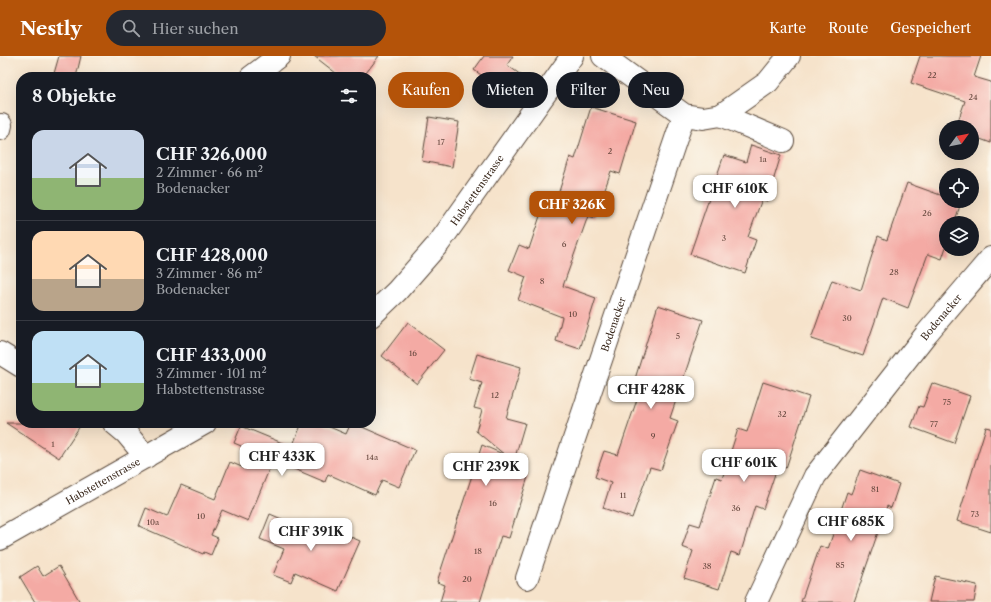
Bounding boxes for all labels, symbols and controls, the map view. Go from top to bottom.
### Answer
search box [106,10,386,46]
text: Nestly [20,17,82,40]
icon: search [120,17,142,39]
text: Hier suchen [152,19,239,38]
text: Karte [769,19,806,37]
text: Route [828,19,868,37]
text: Gespeichert [890,19,971,37]
house number: 22 [927,70,937,80]
chip: Kaufen [388,72,464,108]
chip: Mieten [472,72,548,108]
chip: Filter [556,72,620,108]
chip: Neu [628,72,684,108]
icon: filters [338,85,360,107]
text: 8 Objekte [32,86,116,106]
house number: 24 [968,92,978,102]
north arrow [939,120,979,160]
map controls [939,120,979,256]
house number: 17 [437,137,445,147]
text: CHF 326,000 [156,144,267,164]
icon: home [64,146,112,194]
house number: 2 [608,146,613,156]
street label: Habstettenstrasse [448,152,507,228]
house number: 1a [759,154,768,164]
text: 2 Zimmer · 66 m² [156,164,263,180]
button: locate [939,168,979,208]
pin: CHF 610K [694,175,776,209]
text: Bodenacker [156,180,230,196]
text: CHF 610K [702,180,768,196]
pin: CHF 326K [531,191,613,225]
text: CHF 326K [538,196,606,212]
house number: 26 [922,208,932,218]
button: layers [939,216,979,256]
house number: 3 [722,233,726,243]
house number: 6 [562,239,567,249]
text: CHF 428,000 [156,245,268,265]
icon: home [64,247,112,295]
text: 3 Zimmer · 86 m² [156,265,263,281]
house number: 28 [889,267,899,277]
house number: 8 [540,276,545,286]
text: Bodenacker [156,281,230,297]
street label: Bodenacker [918,291,965,343]
street label: Bodenacker [598,295,629,353]
house number: 10 [569,309,577,319]
house number: 30 [842,313,852,323]
house number: 5 [676,331,680,341]
text: CHF 433,000 [156,345,267,365]
icon: home [64,347,112,395]
house number: 16 [409,348,417,358]
text: 3 Zimmer · 101 m² [156,365,267,381]
pin: CHF 428K [610,376,692,410]
text: Habstettenstrasse [156,381,265,397]
text: CHF 428K [617,381,685,397]
house number: 12 [491,390,499,400]
house number: 75 [943,397,951,407]
house number: 32 [777,409,787,419]
house number: 77 [930,419,938,429]
house number: 9 [651,431,656,441]
house number: 1 [51,439,55,449]
pin: CHF 433K [241,443,323,477]
text: CHF 433K [249,448,315,464]
pin: CHF 601K [703,449,785,483]
house number: 14a [366,452,379,462]
pin: CHF 239K [445,453,527,487]
text: CHF 601K [711,454,777,470]
street label: Habstettenstrasse [63,455,143,508]
text: CHF 239K [452,458,520,474]
house number: 81 [871,484,880,494]
house number: 11 [620,490,627,500]
house number: 16 [489,498,497,508]
house number: 36 [731,503,741,513]
pin: CHF 685K [810,508,892,542]
house number: 73 [971,509,979,519]
house number: 10 [197,511,205,521]
text: CHF 685K [817,513,885,529]
house number: 10a [147,517,160,527]
pin: CHF 391K [270,518,352,552]
text: CHF 391K [278,523,344,539]
house number: 18 [474,546,482,556]
house number: 85 [835,560,845,570]
house number: 38 [702,561,712,571]
house number: 20 [462,574,472,584]

